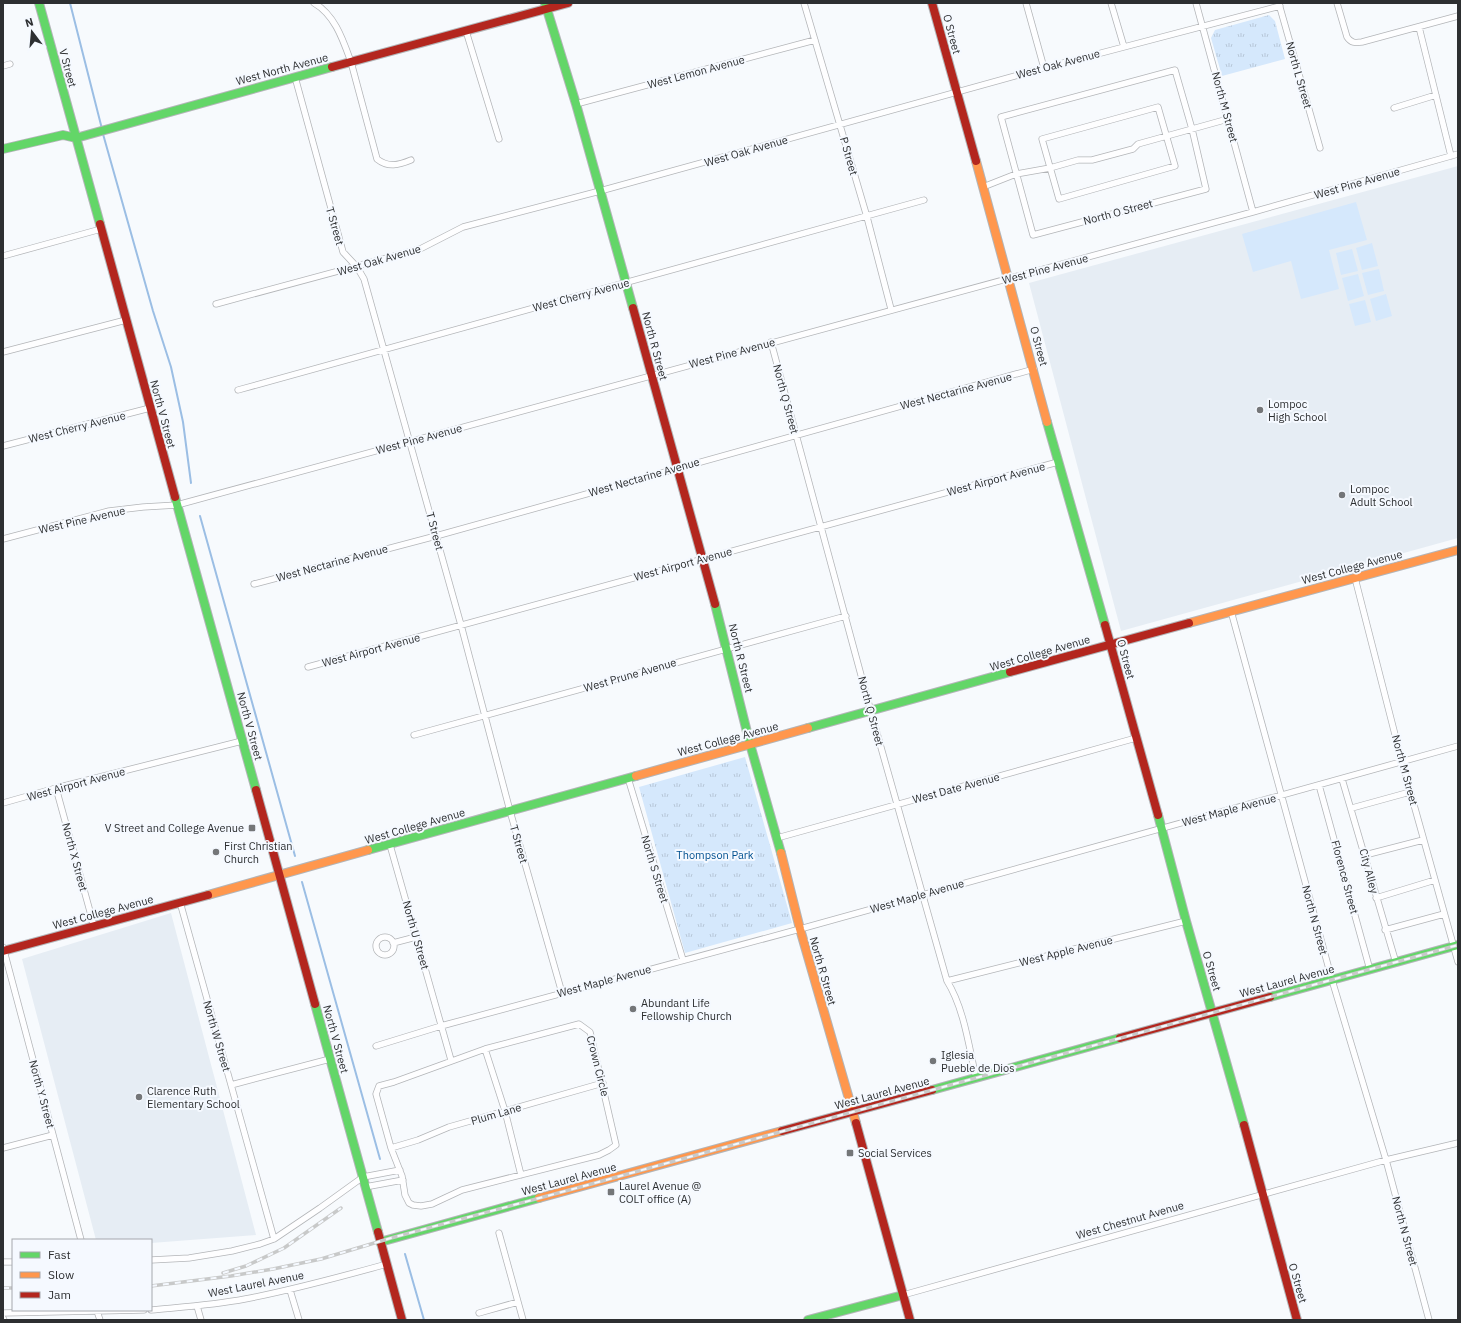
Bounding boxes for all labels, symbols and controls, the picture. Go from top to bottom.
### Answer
north arrow [12,12,52,52]
street label: O Street [940,13,964,56]
text: N [23,15,35,30]
street label: North L Street [1283,40,1315,110]
street label: West Oak Avenue [1015,46,1101,82]
street label: V Street [56,47,80,89]
street label: West North Avenue [234,50,330,88]
street label: West Lemon Avenue [646,52,746,92]
street label: North M Street [1209,70,1241,144]
street label: West Oak Avenue [703,132,789,170]
street label: P Street [837,135,861,177]
street label: West Pine Avenue [1313,164,1401,202]
street label: North O Street [1082,196,1154,228]
street label: T Street [323,205,347,247]
street label: West Oak Avenue [336,241,422,279]
street label: West Pine Avenue [1000,251,1090,287]
street label: West Cherry Avenue [531,275,631,315]
street label: North R Street [639,310,671,382]
street label: O Street [1027,325,1051,368]
street label: West Pine Avenue [687,335,777,371]
street label: North Q Street [770,363,802,435]
street label: West Nectarine Avenue [899,369,1013,413]
street label: North V Street [147,378,179,450]
place label: Lompoc High School [1268,397,1327,424]
marker: Lompoc High School [1255,405,1265,415]
street label: West Cherry Avenue [27,408,127,446]
street label: West Pine Avenue [374,421,464,457]
street label: West Nectarine Avenue [587,454,701,500]
street label: West Airport Avenue [945,459,1047,499]
place label: Lompoc Adult School [1350,482,1413,509]
marker: Lompoc Adult School [1337,490,1347,500]
street label: West Pine Avenue [37,503,127,537]
street label: T Street [423,510,447,552]
street label: West Nectarine Avenue [275,541,389,585]
street label: West Airport Avenue [632,544,734,584]
street label: West College Avenue [1300,547,1404,587]
street label: North R Street [726,622,756,694]
street label: West Airport Avenue [320,630,422,670]
street label: West College Avenue [988,632,1092,674]
street label: O Street [1114,638,1138,681]
street label: West Prune Avenue [582,655,678,695]
street label: North Q Street [855,675,887,747]
street label: North V Street [234,690,266,762]
street label: West College Avenue [676,719,780,759]
street label: North M Street [1389,733,1421,807]
street label: West Airport Avenue [25,764,127,804]
street label: West Date Avenue [911,770,1001,806]
street label: West Maple Avenue [1180,791,1278,829]
street label: West College Avenue [363,805,467,847]
street label: North X Street [59,821,91,893]
place label: V Street and College Avenue [105,821,244,835]
marker: V Street and College Avenue [247,823,257,833]
street label: T Street [507,823,531,865]
street label: North S Street [638,834,672,905]
place label: First Christian Church [224,839,293,866]
street label: Florence Street [1328,839,1362,916]
marker: First Christian Church [211,847,221,857]
street label: City Alley [1356,847,1382,896]
park label: Thompson Park [676,848,754,862]
street label: West Maple Avenue [868,876,966,916]
street label: North N Street [1299,884,1331,956]
street label: West College Avenue [51,892,155,932]
street label: North U Street [399,899,433,971]
street label: West Apple Avenue [1018,933,1114,969]
street label: North R Street [807,935,839,1007]
street label: O Street [1200,950,1224,993]
street label: West Maple Avenue [555,962,653,1000]
street label: West Laurel Avenue [1238,962,1336,1000]
place label: Abundant Life Fellowship Church [641,996,732,1023]
street label: North W Street [200,999,234,1073]
street label: North V Street [320,1003,352,1075]
marker: Abundant Life Fellowship Church [628,1004,638,1014]
street label: Crown Circle [584,1034,612,1098]
place label: Iglesia Pueble de Dios [941,1048,1015,1075]
marker: Iglesia Pueble de Dios [928,1056,938,1066]
street label: North Y Street [26,1058,58,1130]
street label: West Laurel Avenue [833,1074,931,1112]
place label: Clarence Ruth Elementary School [147,1084,240,1111]
marker: Clarence Ruth Elementary School [134,1092,144,1102]
street label: Plum Lane [469,1100,523,1128]
place label: Social Services [858,1146,932,1160]
marker: Social Services [845,1148,855,1158]
street label: West Laurel Avenue [520,1160,618,1198]
place label: Laurel Avenue @ COLT office (A) [619,1179,702,1206]
marker: Laurel Avenue @ COLT office (A) [606,1187,616,1197]
street label: North N Street [1389,1195,1421,1267]
street label: West Chestnut Avenue [1075,1198,1185,1242]
legend [12,1239,152,1311]
text: Fast [48,1247,71,1262]
street label: O Street [1286,1262,1310,1305]
text: Slow [48,1267,74,1282]
street label: West Laurel Avenue [207,1268,305,1300]
text: Jam [48,1287,71,1302]

